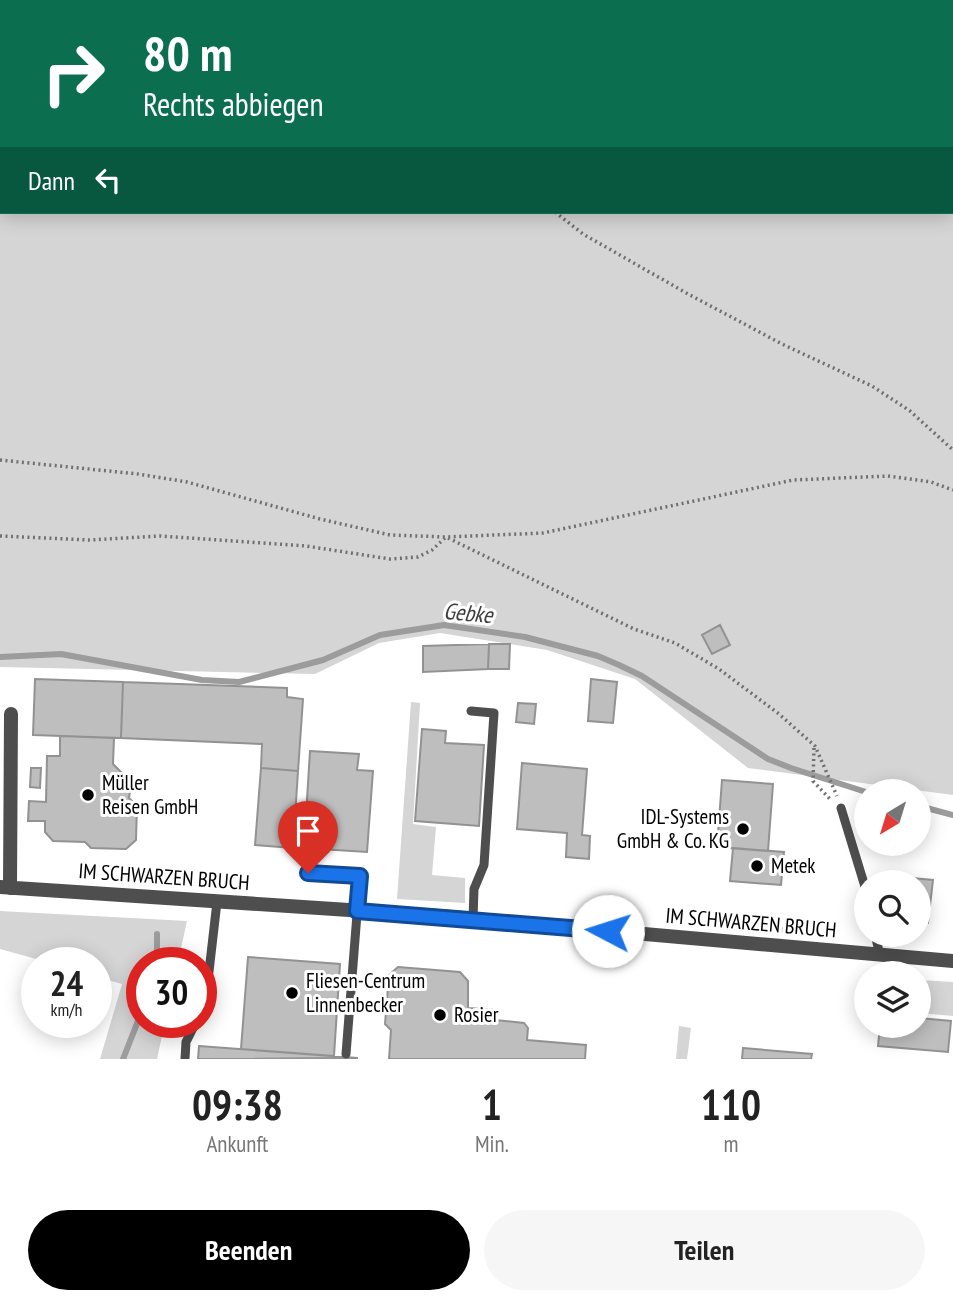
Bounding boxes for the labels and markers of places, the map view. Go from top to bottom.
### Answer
place label: Müller Reisen GmbH [102,769,198,820]
marker: Müller Reisen GmbH [80,787,96,803]
pin [278,801,338,873]
place label: IDL-Systems GmbH & Co. KG [617,803,729,854]
marker: IDL-Systems GmbH & Co. KG [735,821,751,837]
place label: Metek [771,852,815,879]
marker: Metek [749,858,765,874]
place label: Fliesen-Centrum Linnenbecker [306,967,425,1018]
marker: Fliesen-Centrum Linnenbecker [284,985,300,1001]
place label: Rosier [454,1001,499,1028]
marker: Rosier [432,1007,448,1023]

